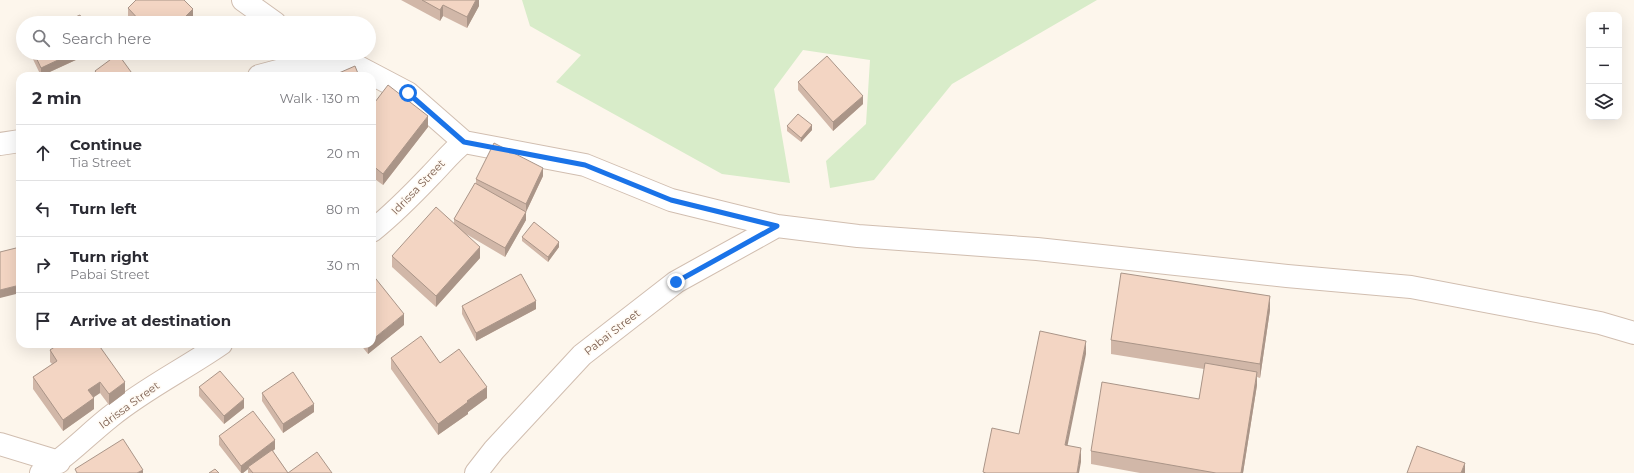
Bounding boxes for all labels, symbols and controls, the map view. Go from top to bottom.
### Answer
map controls [1586,12,1622,120]
button: + [1586,12,1622,48]
search box [16,16,376,60]
icon: search [30,27,52,49]
text: Search here [62,29,151,48]
button: − [1586,48,1622,84]
route start [399,84,417,102]
button: layers [1586,84,1622,120]
text: 2 min [32,88,82,108]
text: Walk · 130 m [279,90,360,106]
text: Continue [70,135,142,154]
icon: ahead [32,142,54,164]
text: 20 m [327,145,360,161]
text: Tia Street [70,154,131,170]
street label: Idrissa Street [388,156,448,218]
icon: left [32,198,54,220]
text: Turn left [70,199,137,218]
text: 80 m [326,201,360,217]
text: Turn right [70,247,149,266]
icon: right [32,254,54,276]
text: 30 m [327,257,360,273]
text: Pabai Street [70,266,149,282]
route end [667,273,685,291]
street label: Pabai Street [581,305,643,358]
icon: arrive [32,310,54,332]
text: Arrive at destination [70,311,231,330]
street label: Idrissa Street [96,378,162,432]

